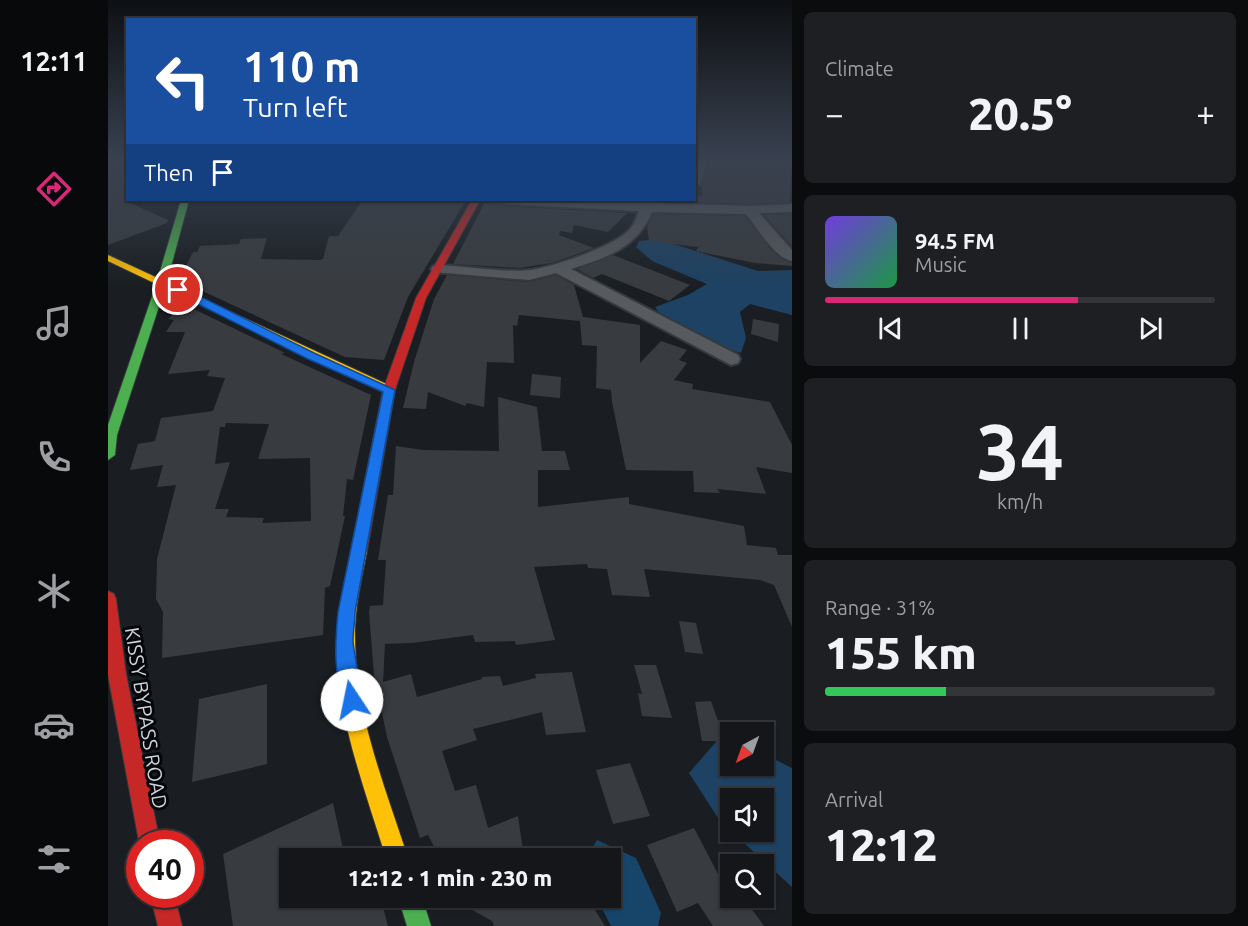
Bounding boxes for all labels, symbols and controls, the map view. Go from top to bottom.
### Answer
icon: left [144,42,222,120]
text: 110 m [243,43,360,90]
text: 12:11 [20,46,88,76]
text: Climate [825,57,894,80]
text: 20.5° [968,88,1072,139]
text: Turn left [243,92,347,122]
text: − [825,95,844,132]
text: + [1196,95,1215,132]
icon: arrive [206,156,239,189]
text: Then [144,160,194,185]
icon: directions [33,168,75,210]
text: 94.5 FM [915,228,995,253]
text: Music [915,253,967,276]
pin [152,264,203,315]
icon: arrive [161,273,194,306]
icon: music [33,302,75,344]
icon: previous [874,312,907,345]
icon: pause [1004,312,1037,345]
icon: next [1134,312,1167,345]
text: 34 [976,407,1064,495]
icon: phone [33,436,75,478]
text: km/h [997,490,1043,513]
icon: climate [33,570,75,612]
text: Range · 31% [825,596,935,619]
street label: KISSY BYPASS ROAD [121,626,172,810]
text: 155 km [825,627,977,678]
position arrow [320,668,384,732]
icon: car [33,704,75,746]
north arrow [720,722,774,776]
map controls [720,722,774,908]
button: sound [720,788,774,842]
text: Arrival [825,788,883,811]
text: 12:12 [825,819,938,870]
speed limit sign: 40 [126,830,204,908]
icon: filters [33,838,75,880]
button: search [720,854,774,908]
text: 12:12 · 1 min · 230 m [348,865,552,890]

